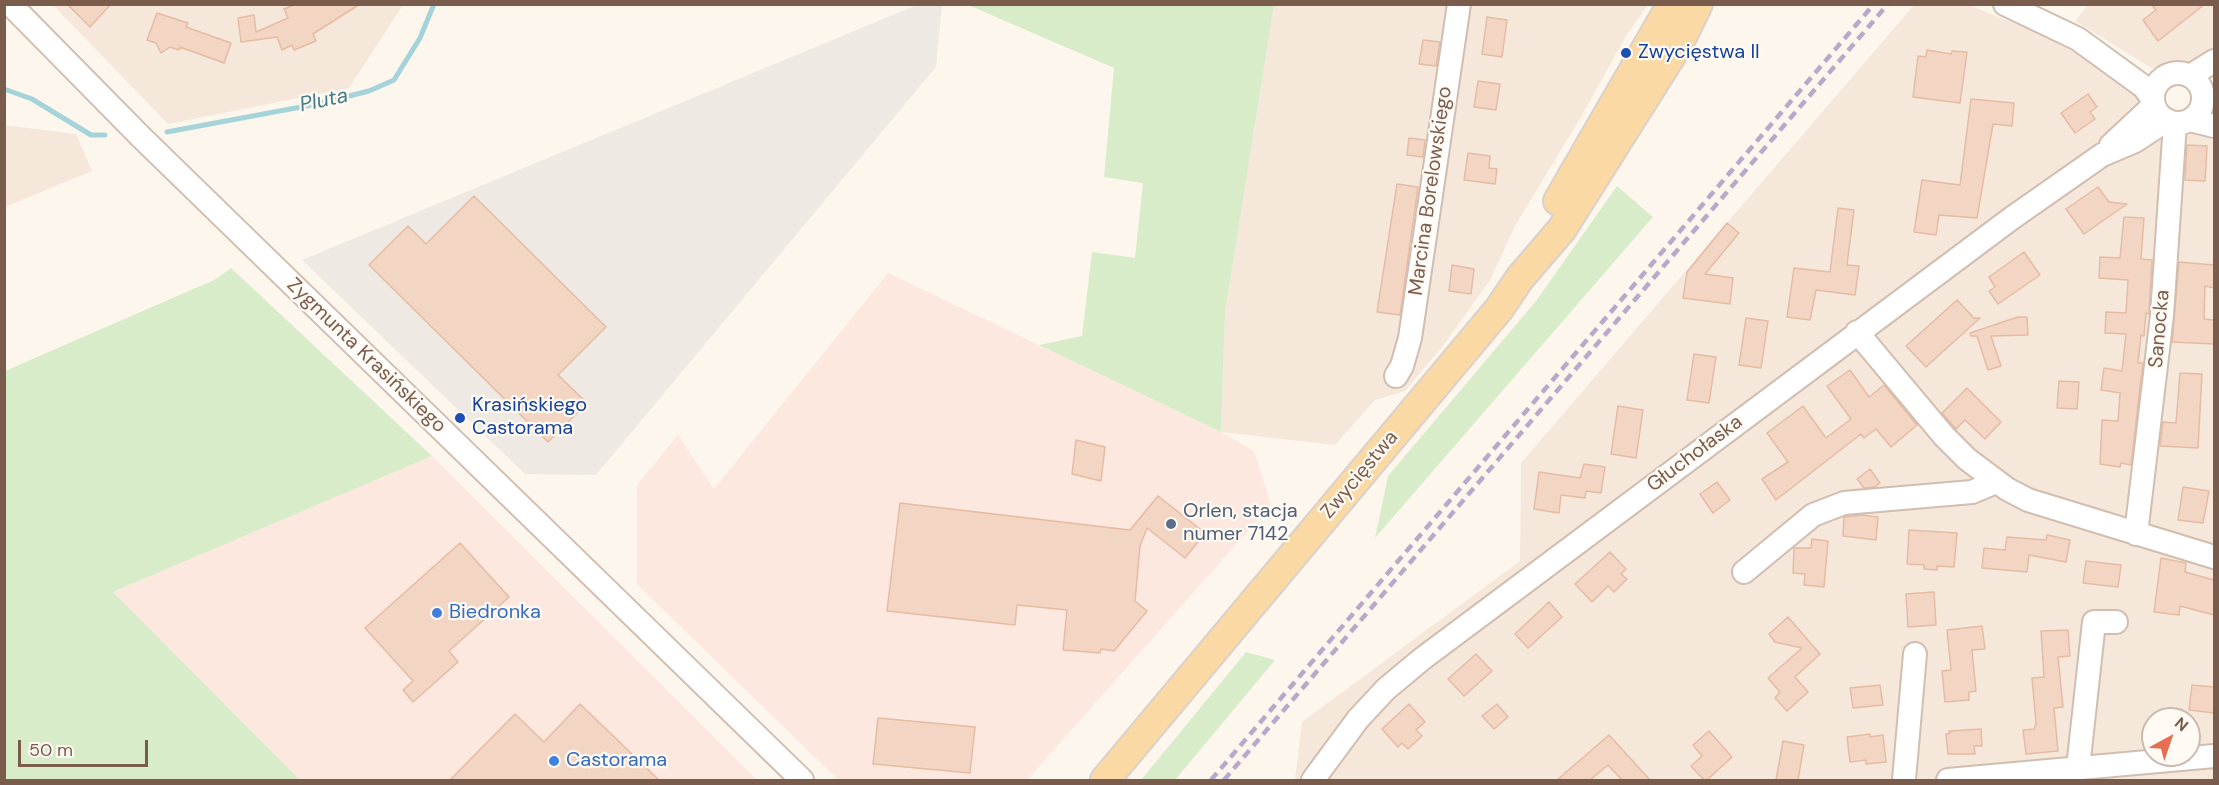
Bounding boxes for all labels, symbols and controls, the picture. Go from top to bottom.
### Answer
place label: Zwycięstwa II [1638,41,1760,65]
marker: Zwycięstwa II [1619,46,1633,60]
water label: Pluta [298,84,350,118]
street label: Marcina Borelowskiego [1404,85,1458,297]
street label: Zygmunta Krasińskiego [281,274,451,438]
street label: Sanocka [2145,289,2175,369]
place label: Krasińskiego Castorama [472,394,587,441]
street label: Głuchołaska [1643,410,1747,498]
marker: Krasińskiego Castorama [453,411,467,425]
street label: Zwycięstwa [1316,426,1404,524]
place label: Orlen, stacja numer 7142 [1183,500,1298,547]
marker: Orlen, stacja numer 7142 [1164,517,1178,531]
place label: Biedronka [449,601,541,625]
marker: Biedronka [430,606,444,620]
north arrow [2141,707,2201,767]
text: N [2170,713,2193,736]
scale bar [21,728,152,766]
text: 50 m [29,738,73,762]
place label: Castorama [566,749,667,773]
marker: Castorama [547,754,561,768]

